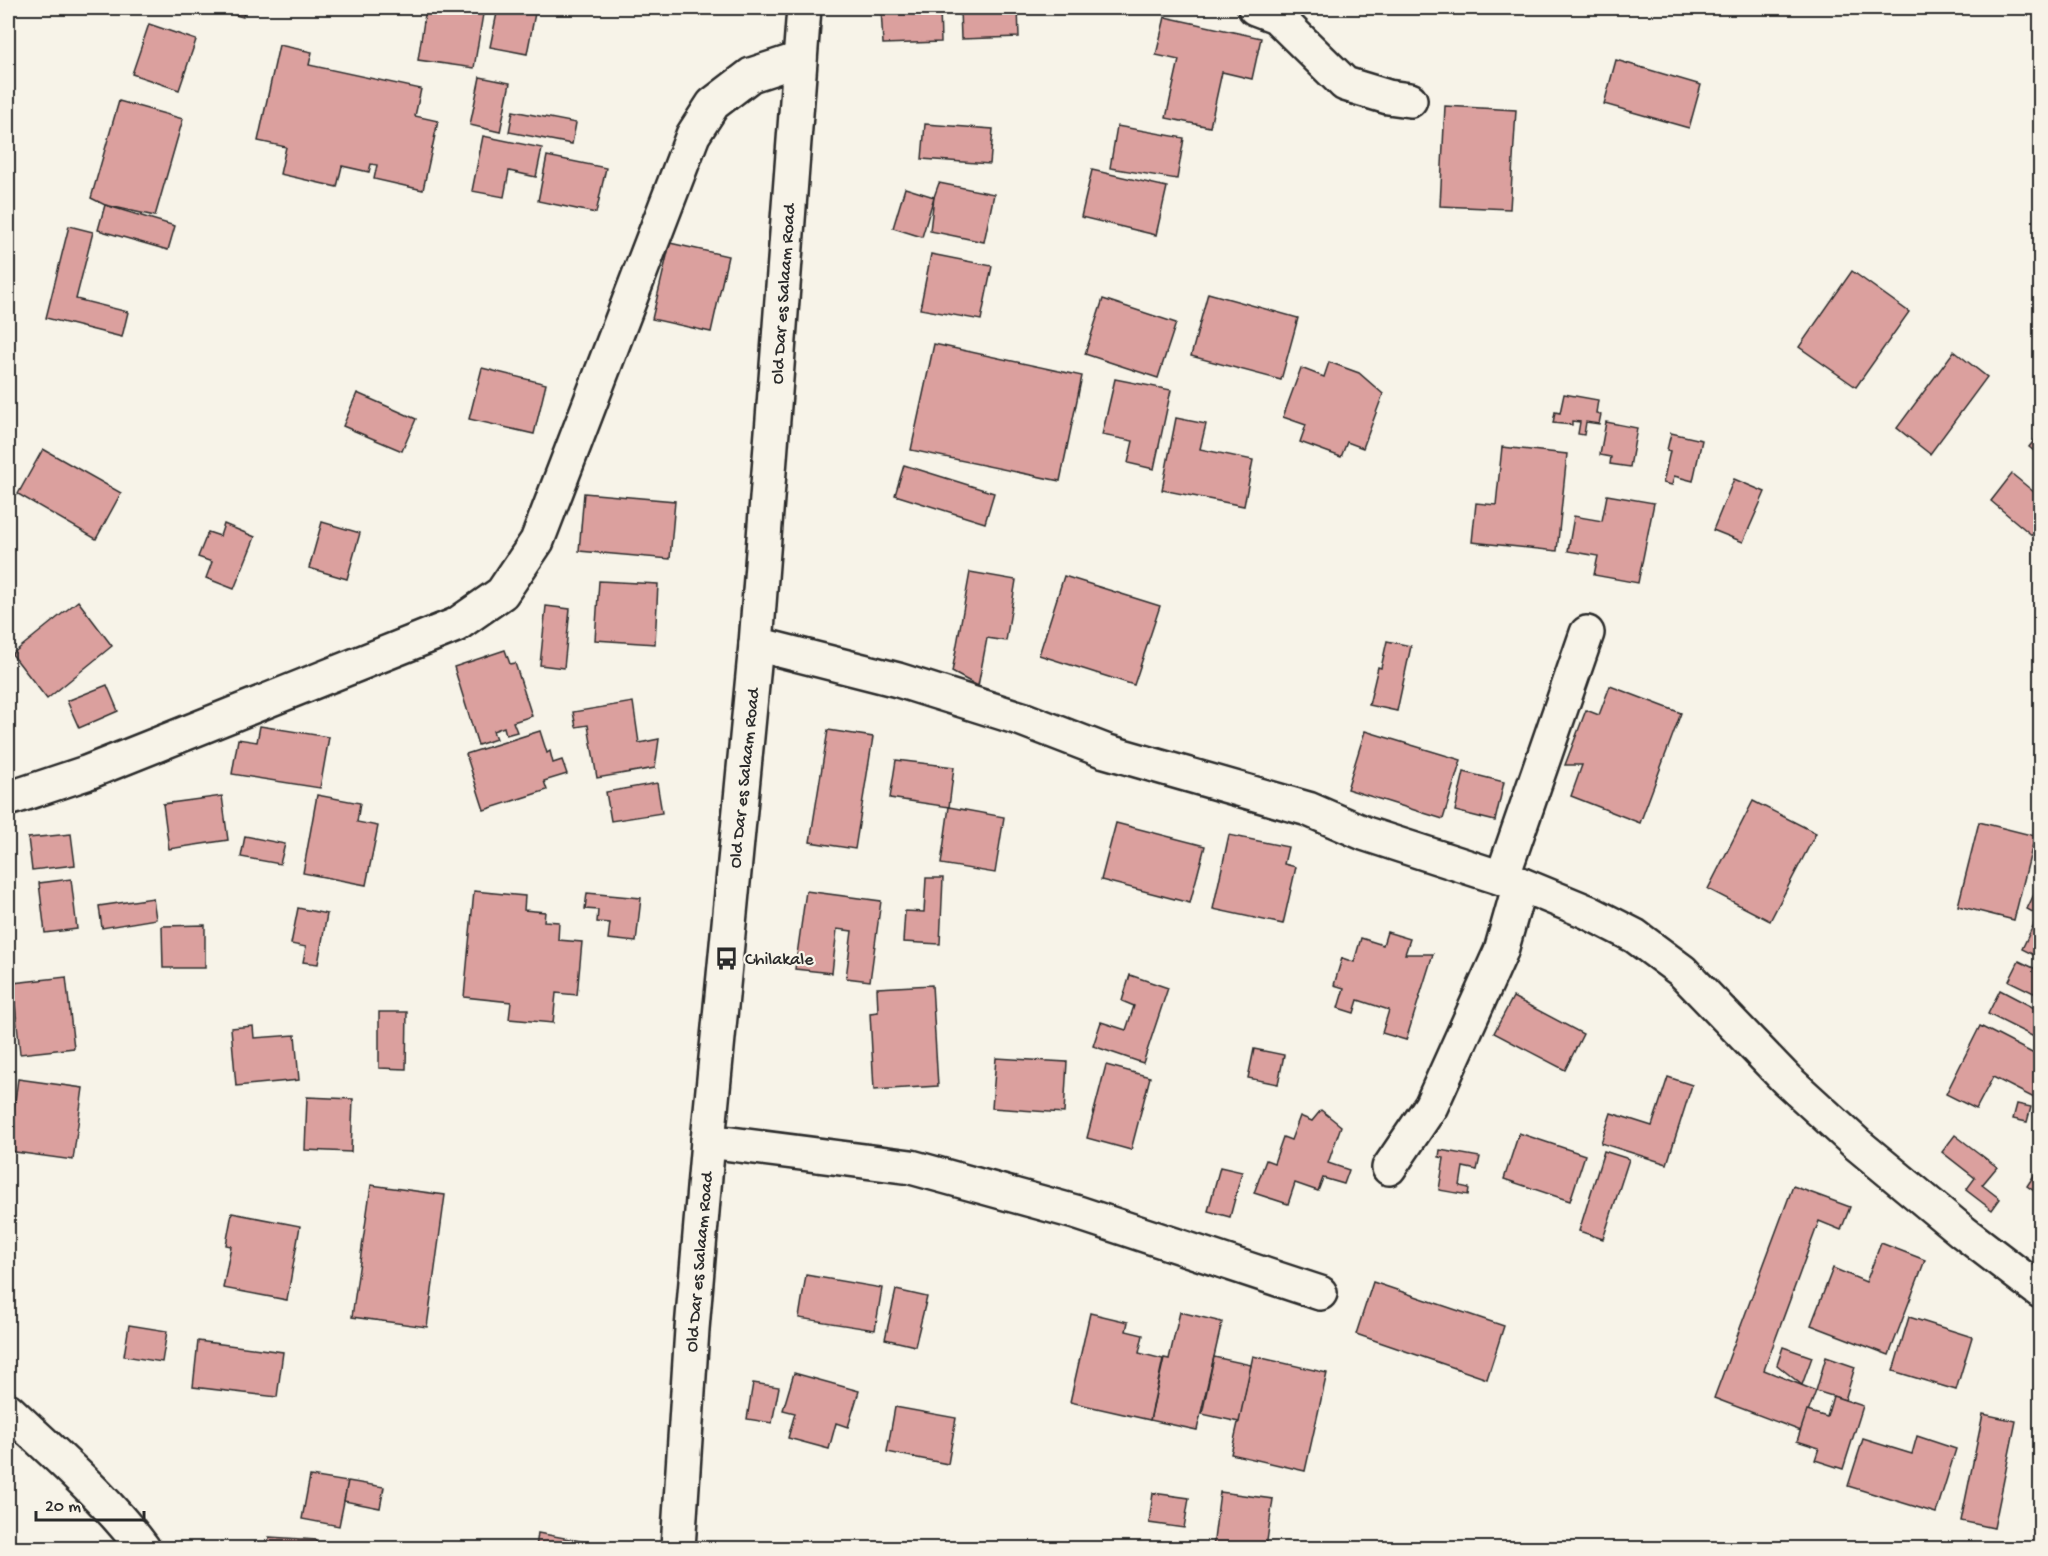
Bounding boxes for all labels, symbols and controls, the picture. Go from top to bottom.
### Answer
street label: Old Dar es Salaam Road [768,202,801,385]
street label: Old Dar es Salaam Road [726,686,766,869]
bus stop icon: Chilakale [714,945,740,971]
place label: Chilakale [745,950,814,971]
street label: Old Dar es Salaam Road [682,1170,719,1353]
scale bar [36,1484,144,1522]
text: 20 m [45,1497,81,1518]

